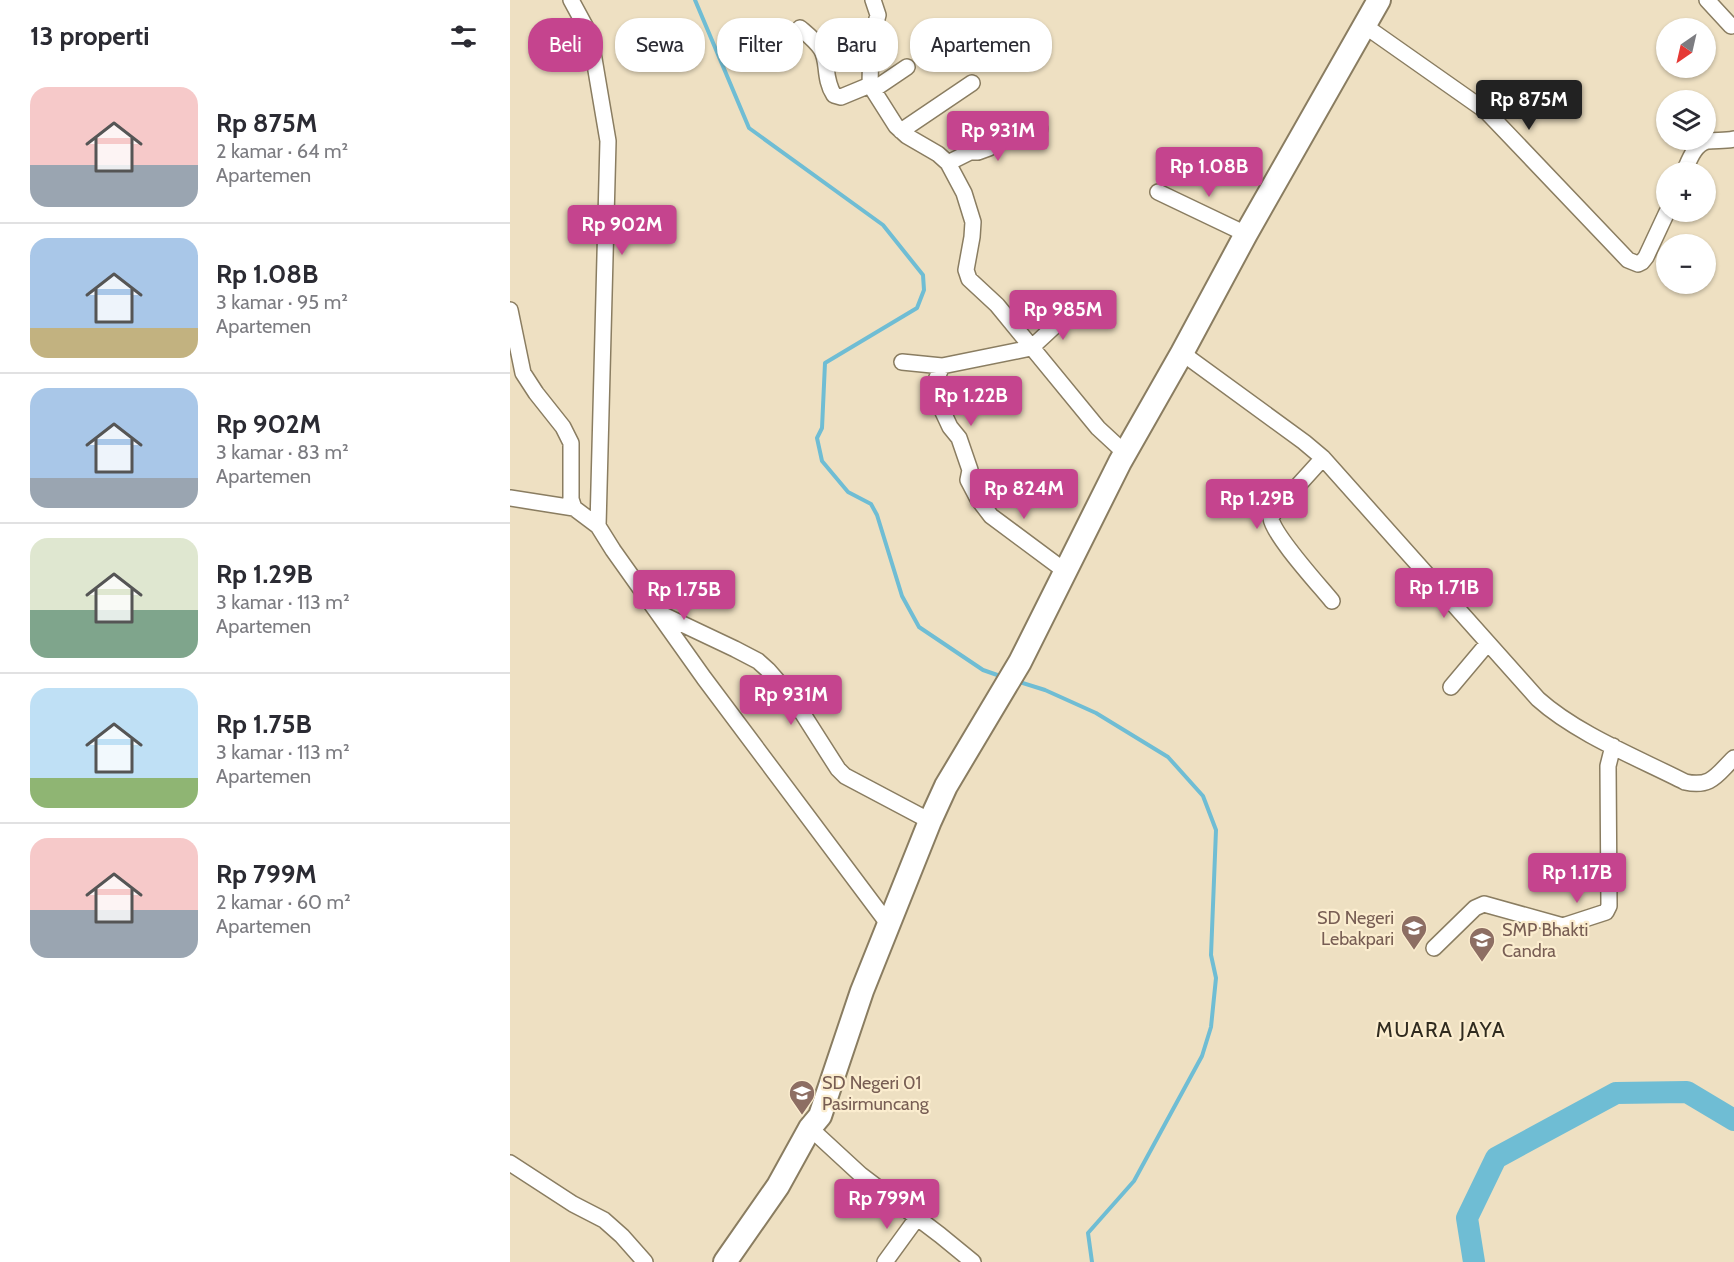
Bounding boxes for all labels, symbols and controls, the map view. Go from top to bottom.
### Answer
chip: Beli [528,18,603,72]
chip: Sewa [615,18,705,72]
chip: Filter [717,18,803,72]
chip: Baru [815,18,898,72]
chip: Apartemen [910,18,1052,72]
north arrow [1656,18,1716,78]
map controls [1656,18,1716,294]
text: 13 properti [30,20,150,52]
icon: filters [447,20,480,53]
pin: Rp 875M [1474,80,1584,131]
text: Rp 875M [1490,87,1568,111]
button: layers [1656,90,1716,150]
text: Rp 875M [216,107,317,139]
icon: home [78,111,150,183]
pin: Rp 931M [943,111,1053,162]
text: Rp 931M [961,118,1035,142]
text: 2 kamar · 64 m² [216,139,348,163]
pin: Rp 1.08B [1147,147,1271,198]
text: Rp 1.08B [1170,154,1248,178]
button: + [1656,162,1716,222]
text: Apartemen [216,163,311,187]
pin: Rp 902M [567,205,677,256]
text: Rp 902M [582,212,662,236]
button: − [1656,234,1716,294]
text: Rp 1.08B [216,258,318,290]
icon: home [78,262,150,334]
text: 3 kamar · 95 m² [216,290,348,314]
pin: Rp 985M [1008,290,1118,341]
text: Rp 985M [1023,297,1103,321]
text: Apartemen [216,314,311,338]
pin: Rp 1.22B [909,376,1033,427]
text: Rp 1.22B [934,383,1008,407]
text: Rp 902M [216,408,321,440]
icon: home [78,412,150,484]
text: 3 kamar · 83 m² [216,440,349,464]
text: Apartemen [216,464,311,488]
pin: Rp 824M [969,469,1079,520]
text: Rp 824M [984,476,1064,500]
pin: Rp 1.29B [1195,479,1319,530]
text: Rp 1.29B [1220,486,1294,510]
text: Rp 1.29B [216,558,313,590]
icon: home [78,562,150,634]
pin: Rp 1.71B [1382,568,1506,619]
pin: Rp 1.75B [622,570,746,621]
text: Rp 1.71B [1409,575,1479,599]
text: Rp 1.75B [647,577,721,601]
text: 3 kamar · 113 m² [216,590,350,614]
text: Apartemen [216,614,311,638]
pin: Rp 931M [736,675,846,726]
text: Rp 931M [754,682,828,706]
text: Rp 1.75B [216,708,312,740]
icon: home [78,712,150,784]
text: 3 kamar · 113 m² [216,740,350,764]
text: Apartemen [216,764,311,788]
pin: Rp 1.17B [1515,853,1639,904]
text: Rp 799M [216,858,317,890]
text: Rp 1.17B [1542,860,1612,884]
icon: home [78,862,150,934]
text: 2 kamar · 60 m² [216,890,351,914]
place label: SD Negeri Lebakpari [1317,907,1394,950]
school or university icon: SD Negeri Lebakpari [1399,913,1429,951]
text: Apartemen [216,914,311,938]
place label: SMP Bhakti Candra [1502,919,1588,962]
school or university icon: SMP Bhakti Candra [1467,925,1497,963]
district label: MUARA JAYA [1376,1017,1506,1042]
place label: SD Negeri 01 Pasirmuncang [822,1072,930,1115]
school or university icon: SD Negeri 01 Pasirmuncang [787,1078,817,1116]
pin: Rp 799M [832,1179,942,1230]
text: Rp 799M [848,1186,926,1210]

